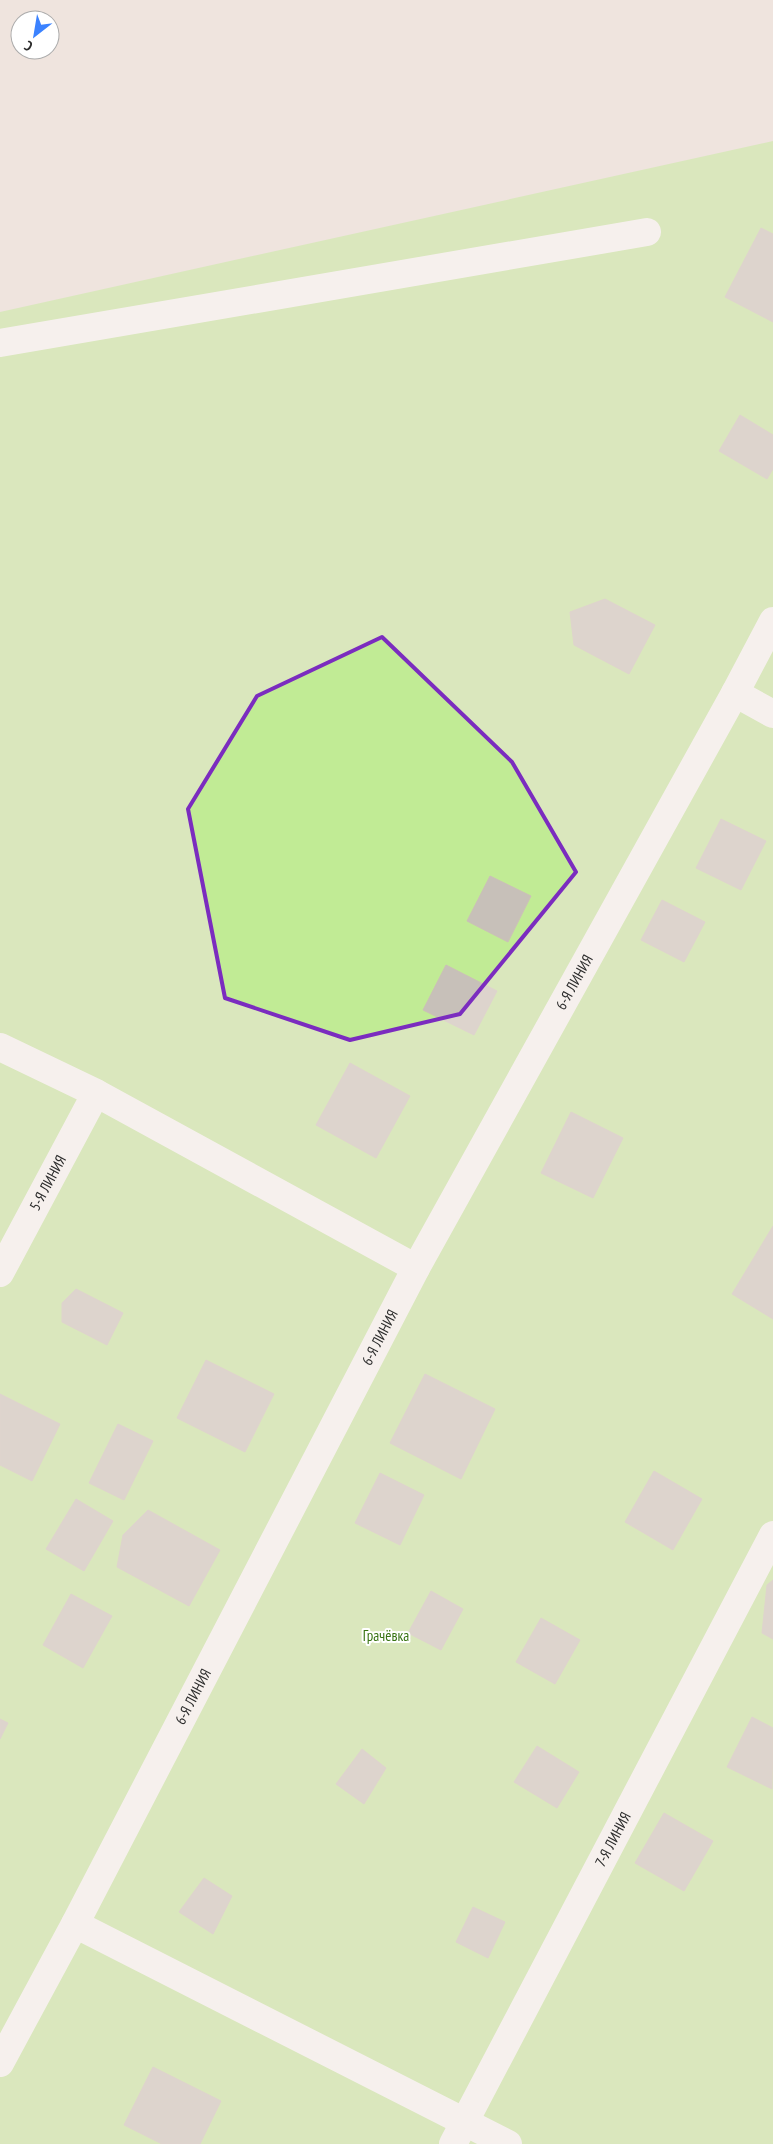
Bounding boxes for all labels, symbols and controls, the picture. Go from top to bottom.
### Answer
north arrow [10,10,60,60]
text: С [20,36,36,56]
street label: 6-Я ЛИНИЯ [551,951,597,1013]
street label: 5-Я ЛИНИЯ [25,1152,70,1214]
street label: 6-Я ЛИНИЯ [357,1306,402,1368]
park label: Грачёвка [363,1626,409,1645]
street label: 6-Я ЛИНИЯ [170,1666,215,1728]
street label: 7-Я ЛИНИЯ [590,1809,635,1870]

